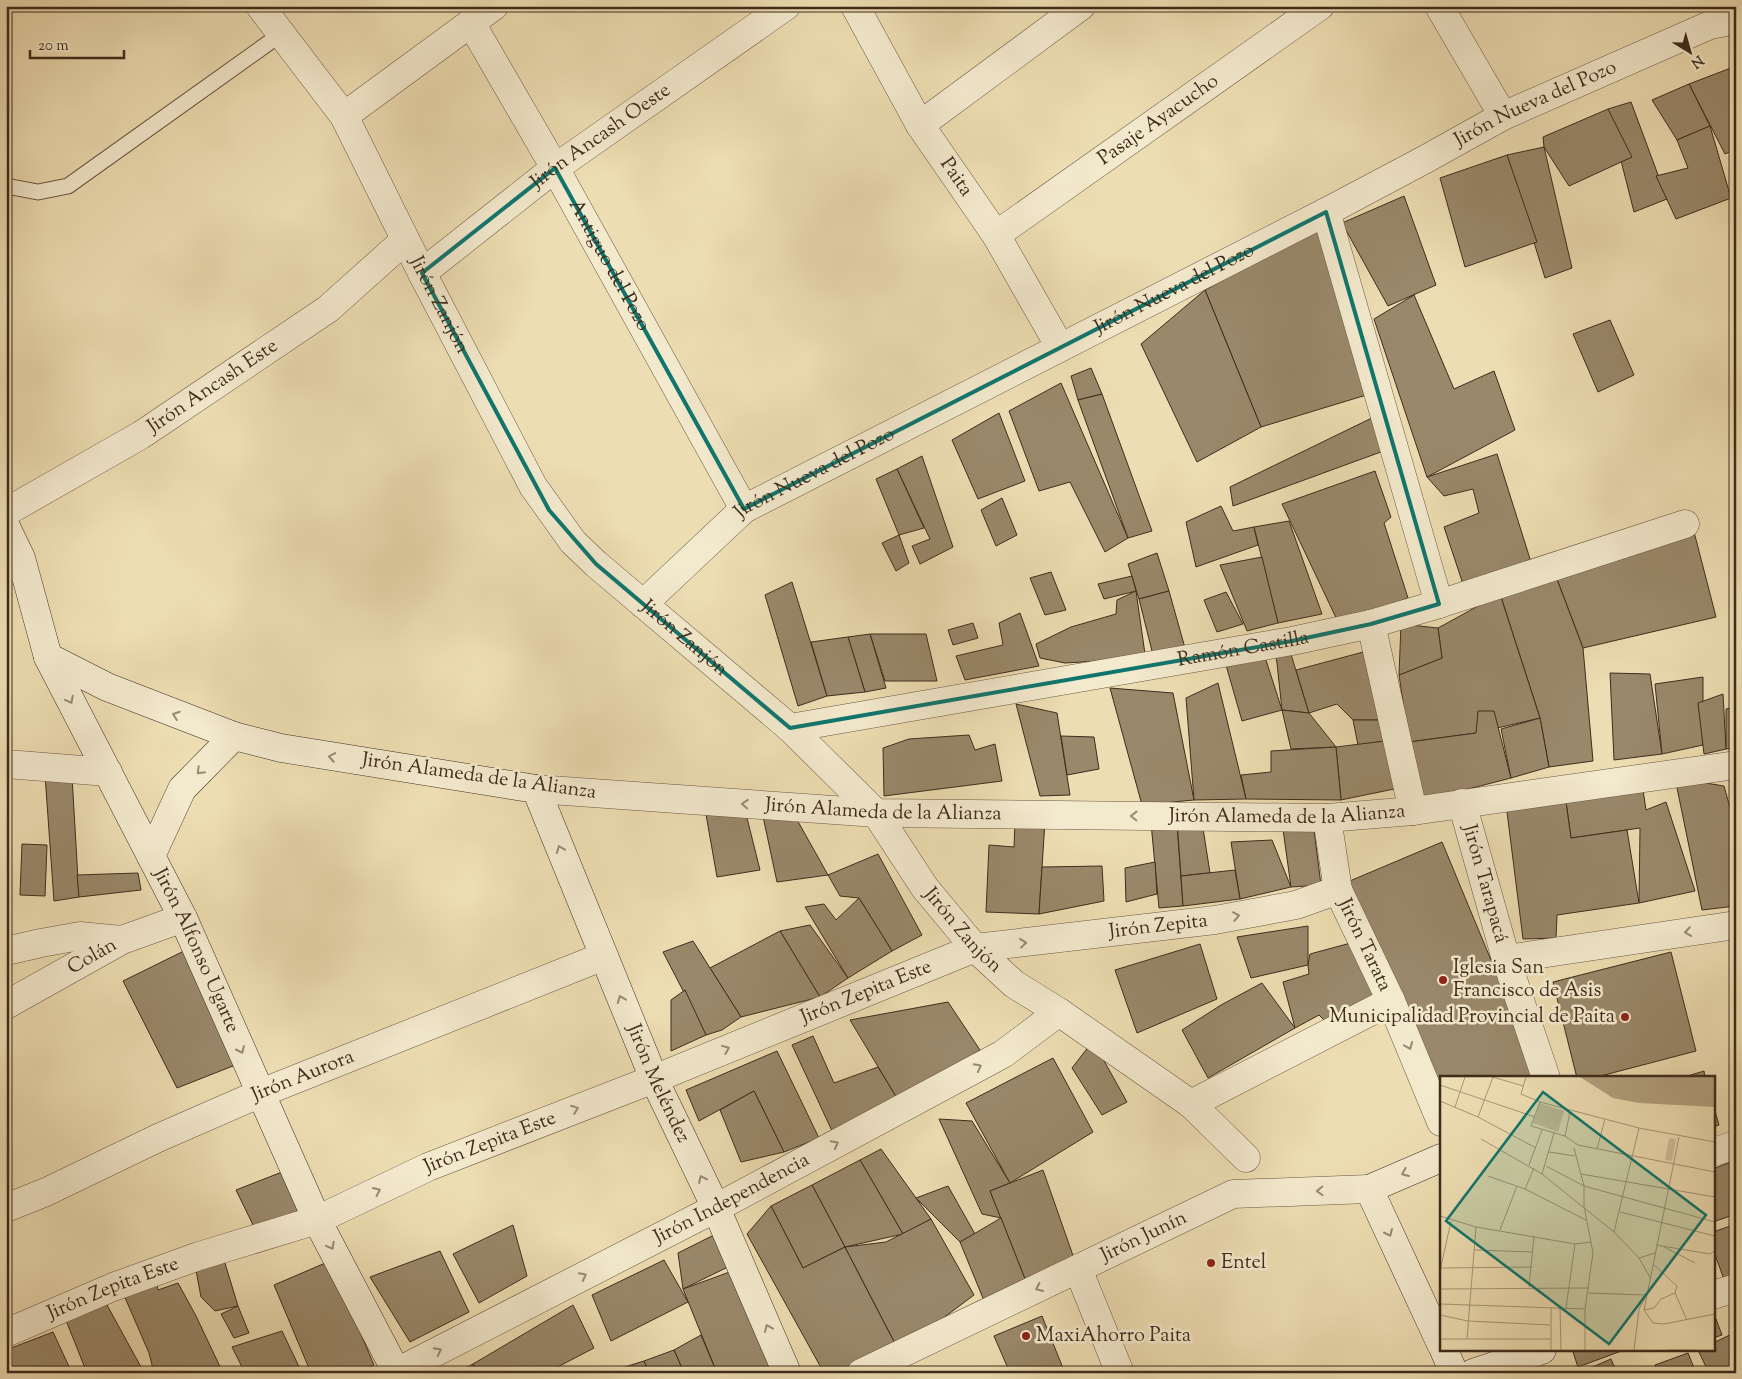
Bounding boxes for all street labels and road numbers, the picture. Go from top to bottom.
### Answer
street label: Jirón Nueva del Pozo [1448,53,1621,155]
street label: Pasaje Ayacucho [1092,67,1225,173]
street label: Jirón Ancash Oeste [524,76,677,197]
street label: Paita [932,152,980,203]
street label: Antiguo del Pozo [561,194,657,337]
street label: Jirón Nueva del Pozo [1088,236,1260,343]
street label: Jirón Zanjón [401,251,476,359]
street label: Jirón Ancash Este [141,332,284,442]
street label: Jirón Nueva del Pozo [727,420,900,526]
street label: Jirón Zanjón [633,593,734,684]
street label: Ramón Castilla [1175,623,1312,675]
street label: Jirón Alameda de la Alianza [359,746,598,808]
street label: Jirón Alameda de la Alianza [763,791,1002,829]
street label: Jirón Alameda de la Alianza [1168,797,1406,832]
street label: Jirón Tarapacá [1454,820,1515,947]
street label: Jirón Alfonso Ugarte [145,862,247,1038]
street label: Jirón Zanjón [916,881,1008,980]
street label: Jirón Tarata [1329,893,1399,996]
street label: Jirón Zepita [1106,906,1209,947]
street label: Colán [62,931,123,982]
street label: Jirón Zepita Este [795,953,936,1033]
street label: Jirón Meléndez [618,1019,697,1148]
street label: Jirón Aurora [246,1043,359,1110]
street label: Jirón Zepita Este [418,1104,560,1182]
street label: Jirón Independencia [648,1146,815,1253]
street label: Jirón Junín [1095,1204,1192,1270]
street label: Jirón Zepita Este [42,1250,183,1328]

